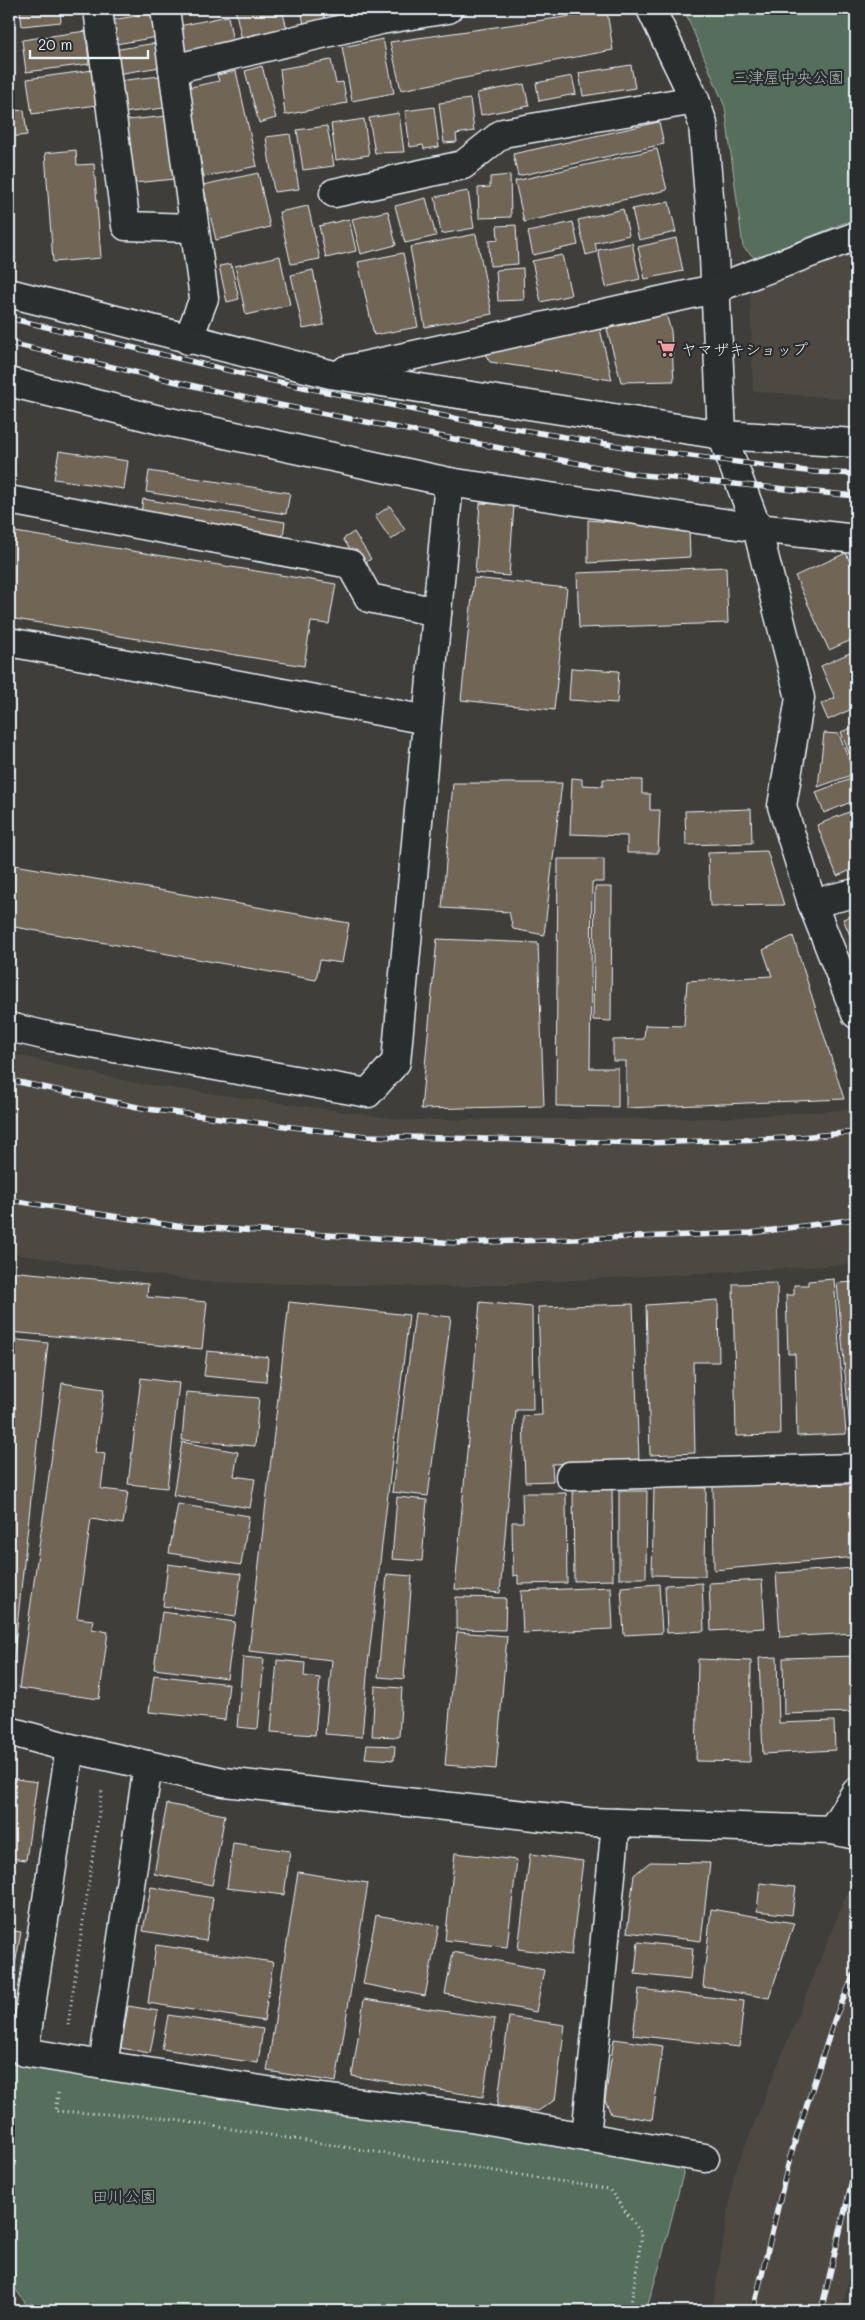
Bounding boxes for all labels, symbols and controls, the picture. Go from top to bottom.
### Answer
scale bar [30,28,148,60]
text: 20 m [38,34,72,54]
park label: 三津屋中央公園 [732,66,844,87]
place label: ヤマザキショップ [681,338,808,359]
supermarket icon: ヤマザキショップ [657,339,677,359]
park label: 田川公園 [92,2185,156,2206]

